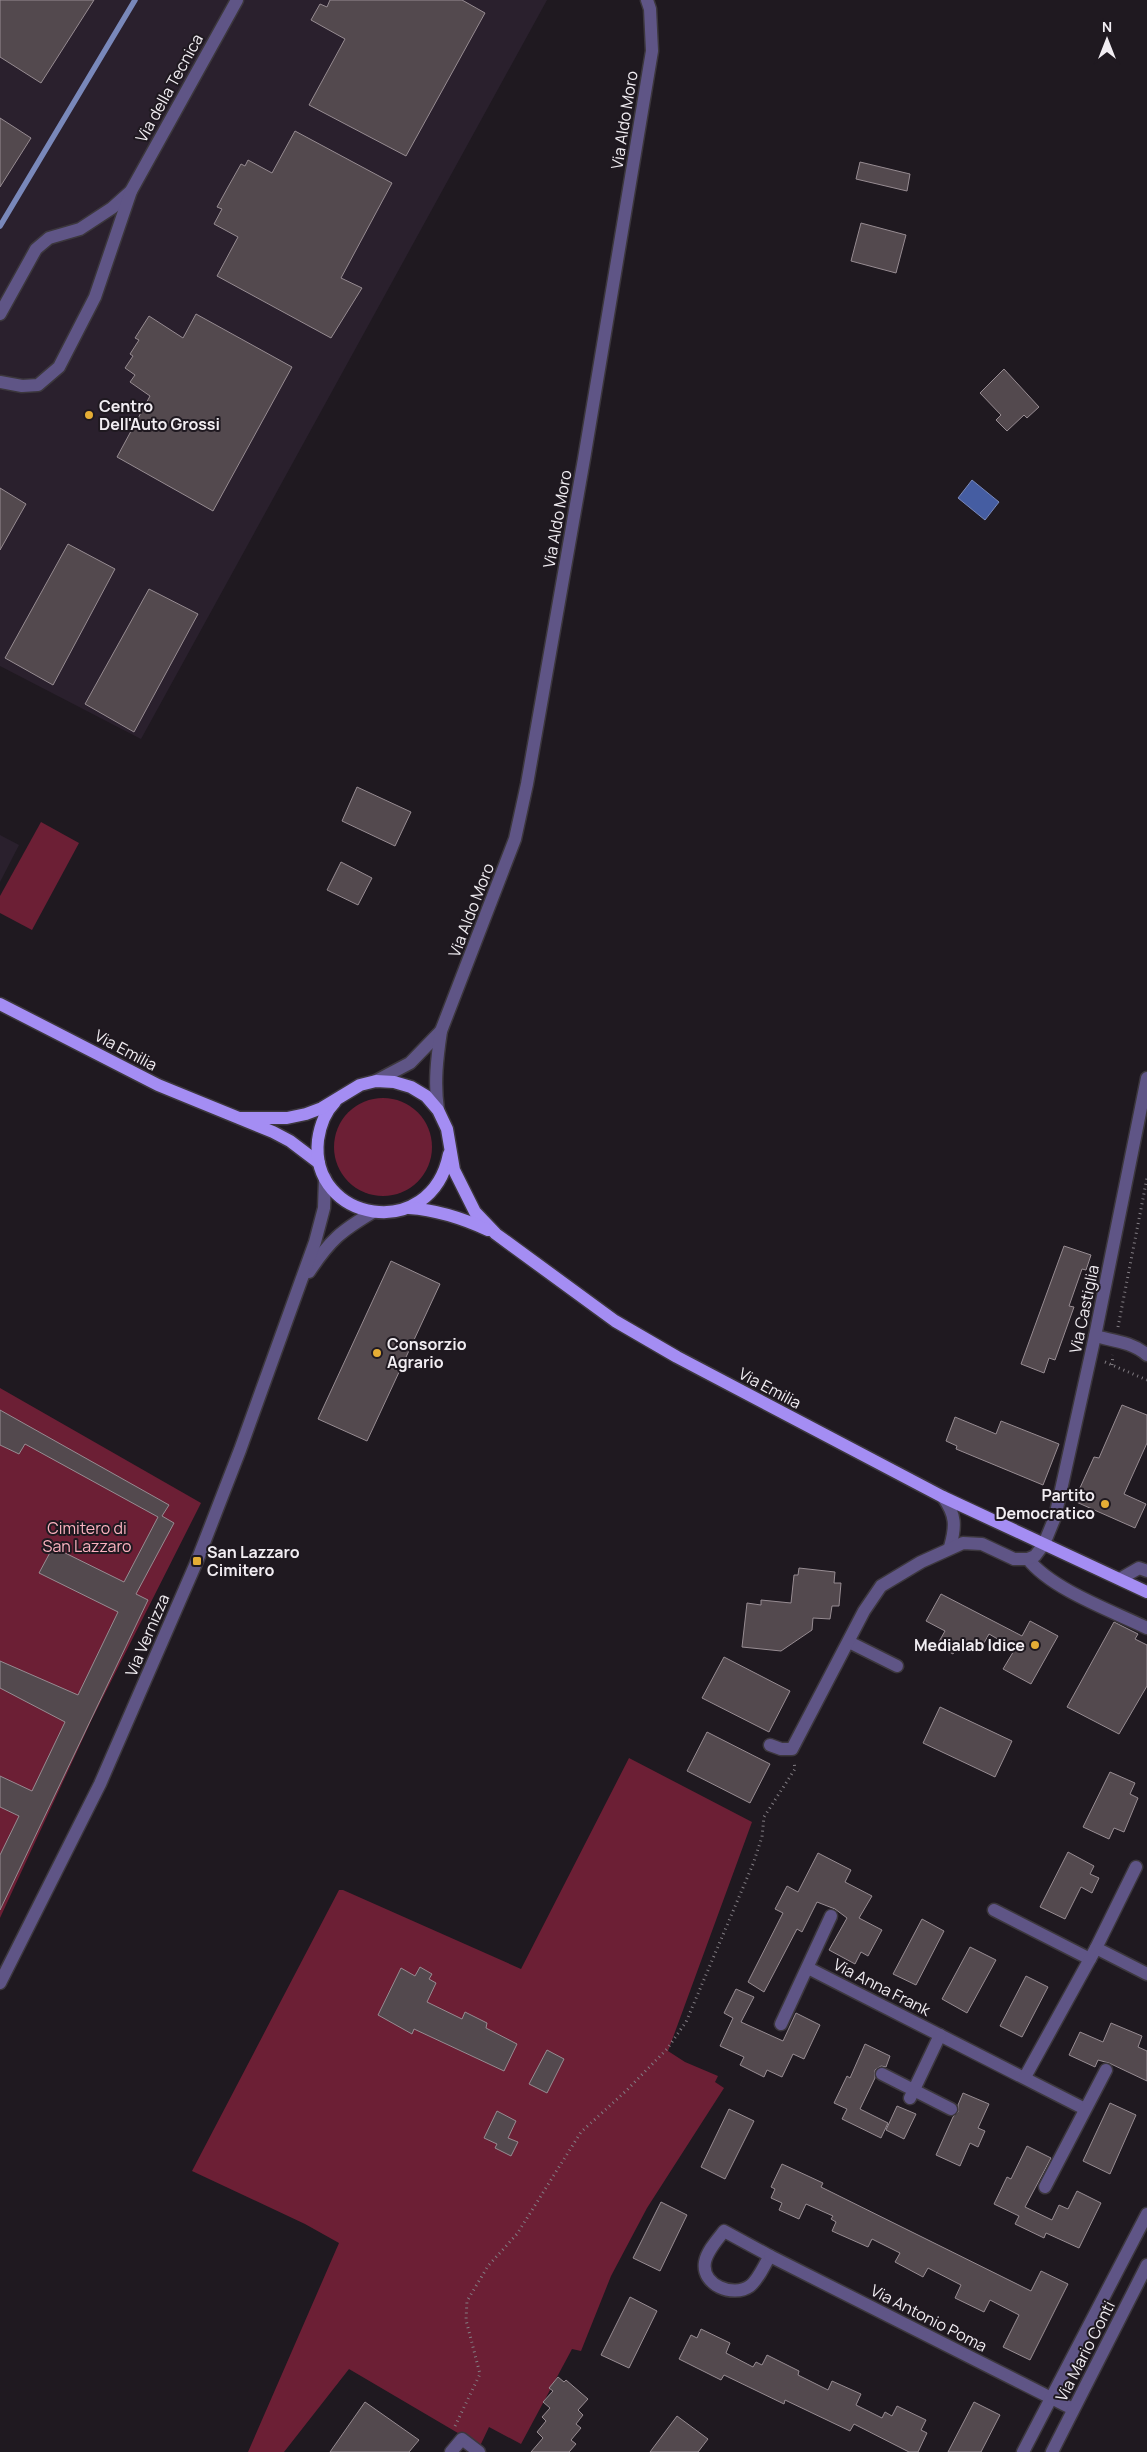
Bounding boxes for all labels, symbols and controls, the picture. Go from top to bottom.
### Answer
north arrow [1082,15,1132,65]
text: N [1102,17,1112,36]
street label: Via della Tecnica [130,30,208,146]
street label: Via Aldo Moro [605,69,643,171]
place label: Centro Dell'Auto Grossi [99,395,220,435]
marker: Centro Dell'Auto Grossi [83,409,95,421]
street label: Via Aldo Moro [538,468,576,570]
street label: Via Aldo Moro [443,860,499,960]
street label: Via Emilia [91,1024,161,1076]
street label: Via Castiglia [1064,1263,1104,1355]
place label: Consorzio Agrario [387,1333,467,1373]
marker: Consorzio Agrario [371,1347,383,1359]
street label: Via Emilia [735,1362,805,1414]
place label: Partito Democratico [995,1484,1095,1524]
marker: Partito Democratico [1099,1498,1111,1510]
park label: Cimitero di San Lazzaro [43,1517,131,1557]
place label: San Lazzaro Cimitero [207,1541,300,1581]
marker: San Lazzaro Cimitero [191,1555,203,1567]
street label: Via Vernizza [120,1590,174,1680]
place label: Medialab Idice [914,1634,1025,1656]
marker: Medialab Idice [1029,1639,1041,1651]
street label: Via Anna Frank [830,1953,935,2021]
street label: Via Antonio Poma [867,2279,991,2357]
street label: Via Mario Conti [1050,2297,1120,2405]

